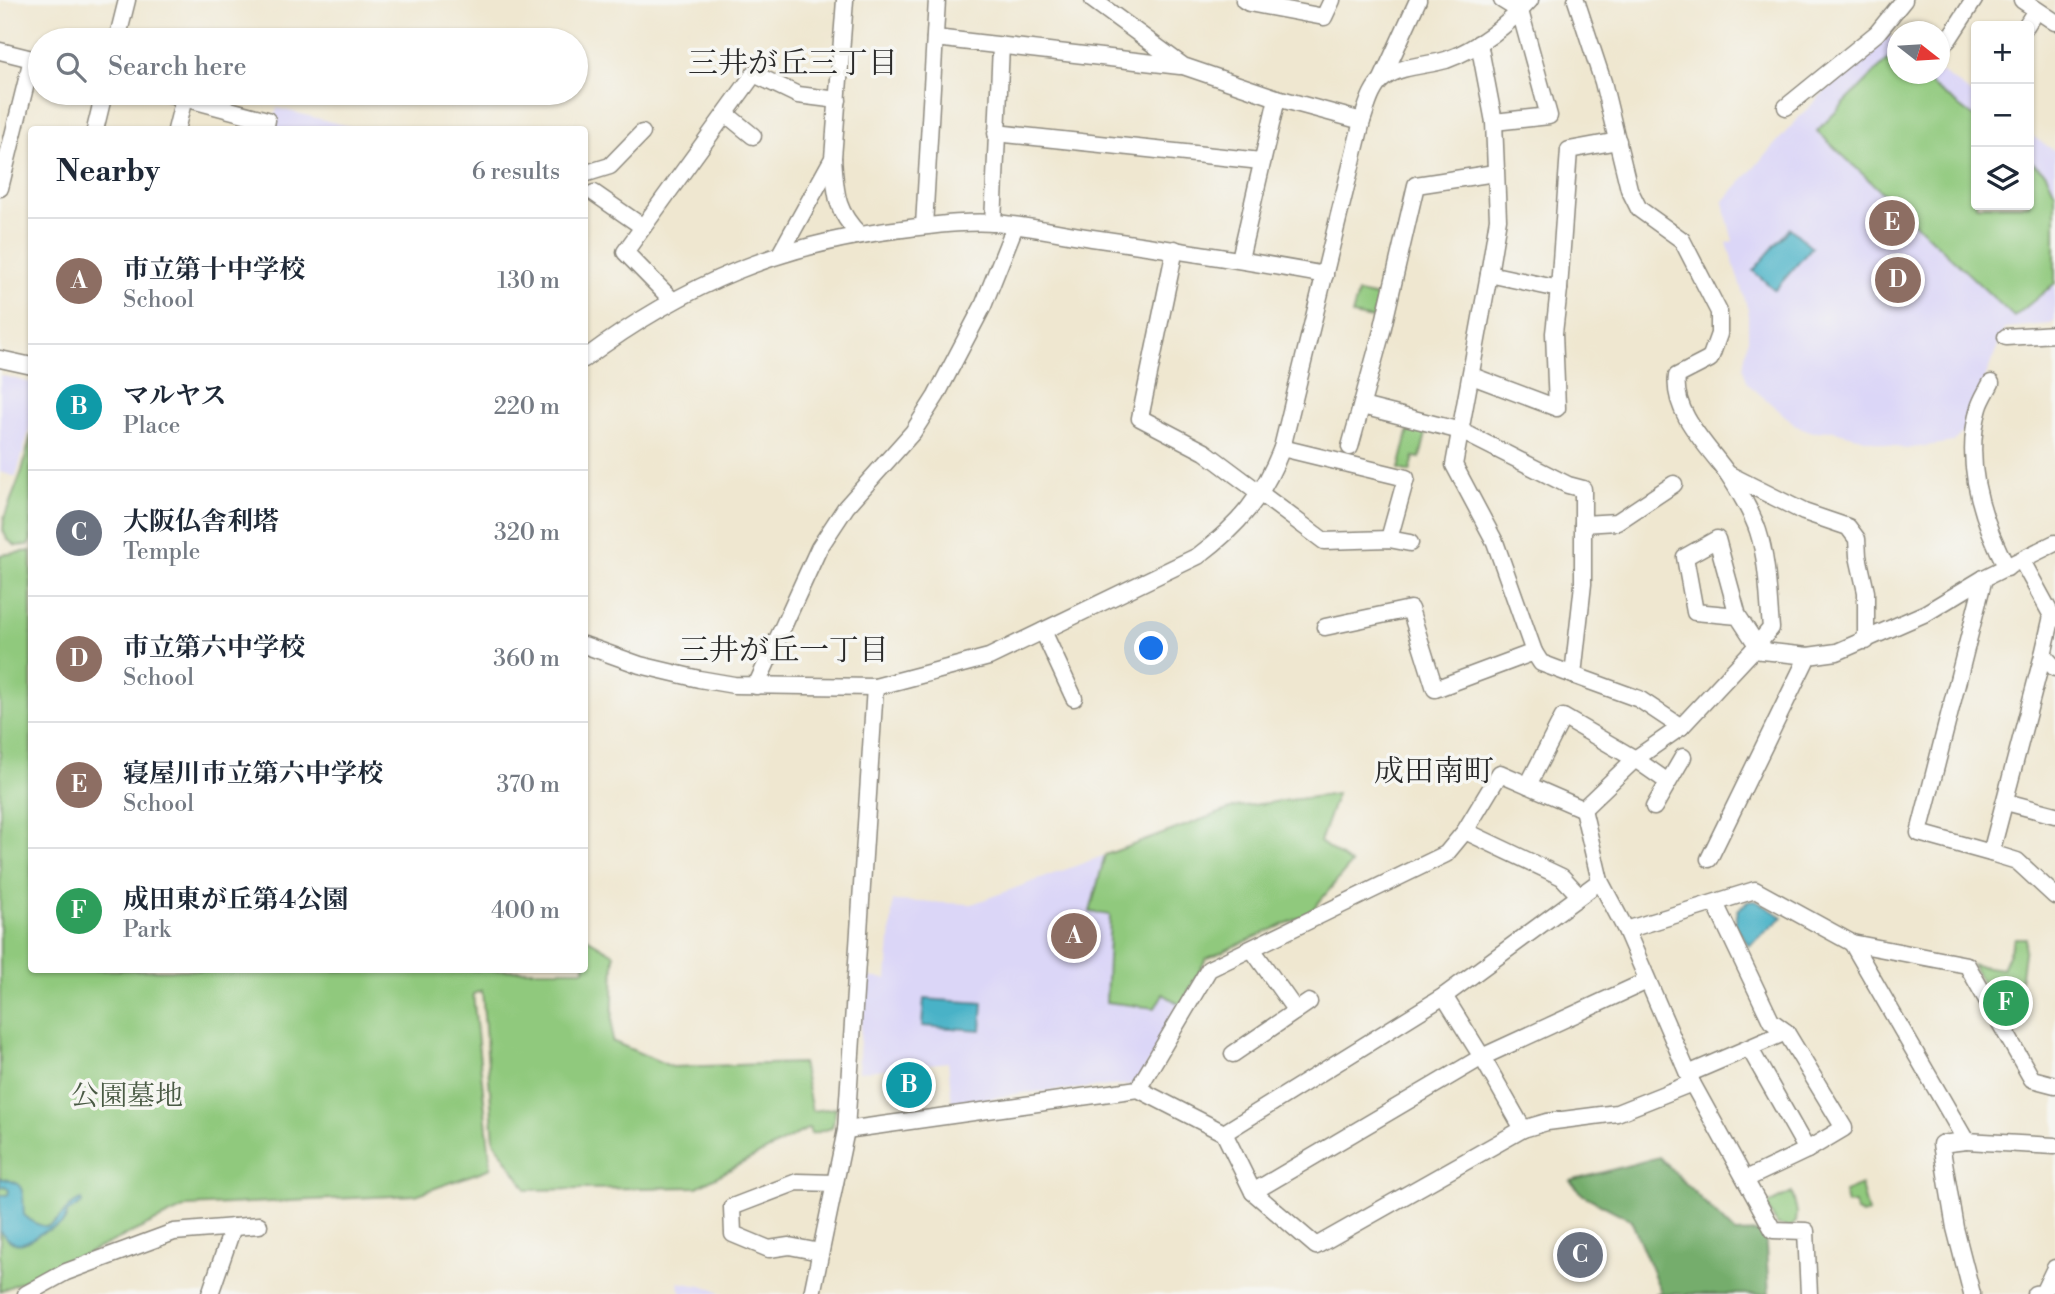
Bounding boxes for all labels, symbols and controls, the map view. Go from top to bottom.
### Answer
north arrow [1887,21,1950,84]
map controls [1971,21,2034,210]
button: + [1971,21,2034,84]
search box [28,28,588,105]
district label: 三井が丘三丁目 [688,45,898,83]
icon: search [52,48,90,86]
text: Search here [108,51,247,83]
button: − [1971,84,2034,147]
button: layers [1971,147,2034,210]
text: Nearby [56,153,160,191]
text: 6 results [472,158,560,186]
pin: E [1869,197,1915,249]
text: 市立第十中学校 [123,254,305,286]
pin: D [1875,254,1921,306]
text: A [71,267,87,295]
text: 130 m [497,267,560,295]
text: School [123,286,194,314]
text: マルヤス [123,380,226,412]
text: B [70,393,88,421]
text: 220 m [494,393,560,421]
text: Place [123,412,180,440]
text: 大阪仏舎利塔 [123,506,279,538]
text: C [71,519,87,547]
text: 320 m [494,519,560,547]
text: Temple [123,538,201,566]
your location [1134,631,1168,665]
text: 市立第六中学校 [123,632,305,664]
district label: 三井が丘一丁目 [679,632,889,670]
text: D [70,645,88,673]
text: 360 m [493,645,560,673]
text: School [123,664,194,692]
district label: 成田南町 [1374,753,1494,791]
text: 寝屋川市立第六中学校 [123,758,383,790]
text: E [71,771,87,799]
text: 370 m [497,771,560,799]
text: School [123,790,194,818]
text: 成田東が丘第4公園 [123,884,348,916]
text: F [71,897,87,925]
text: 400 m [491,897,560,925]
pin: A [1051,910,1097,962]
text: Park [123,916,171,944]
pin: F [1983,977,2029,1029]
pin: B [886,1059,932,1111]
park label: 公園墓地 [71,1079,183,1114]
pin: C [1557,1229,1603,1281]

